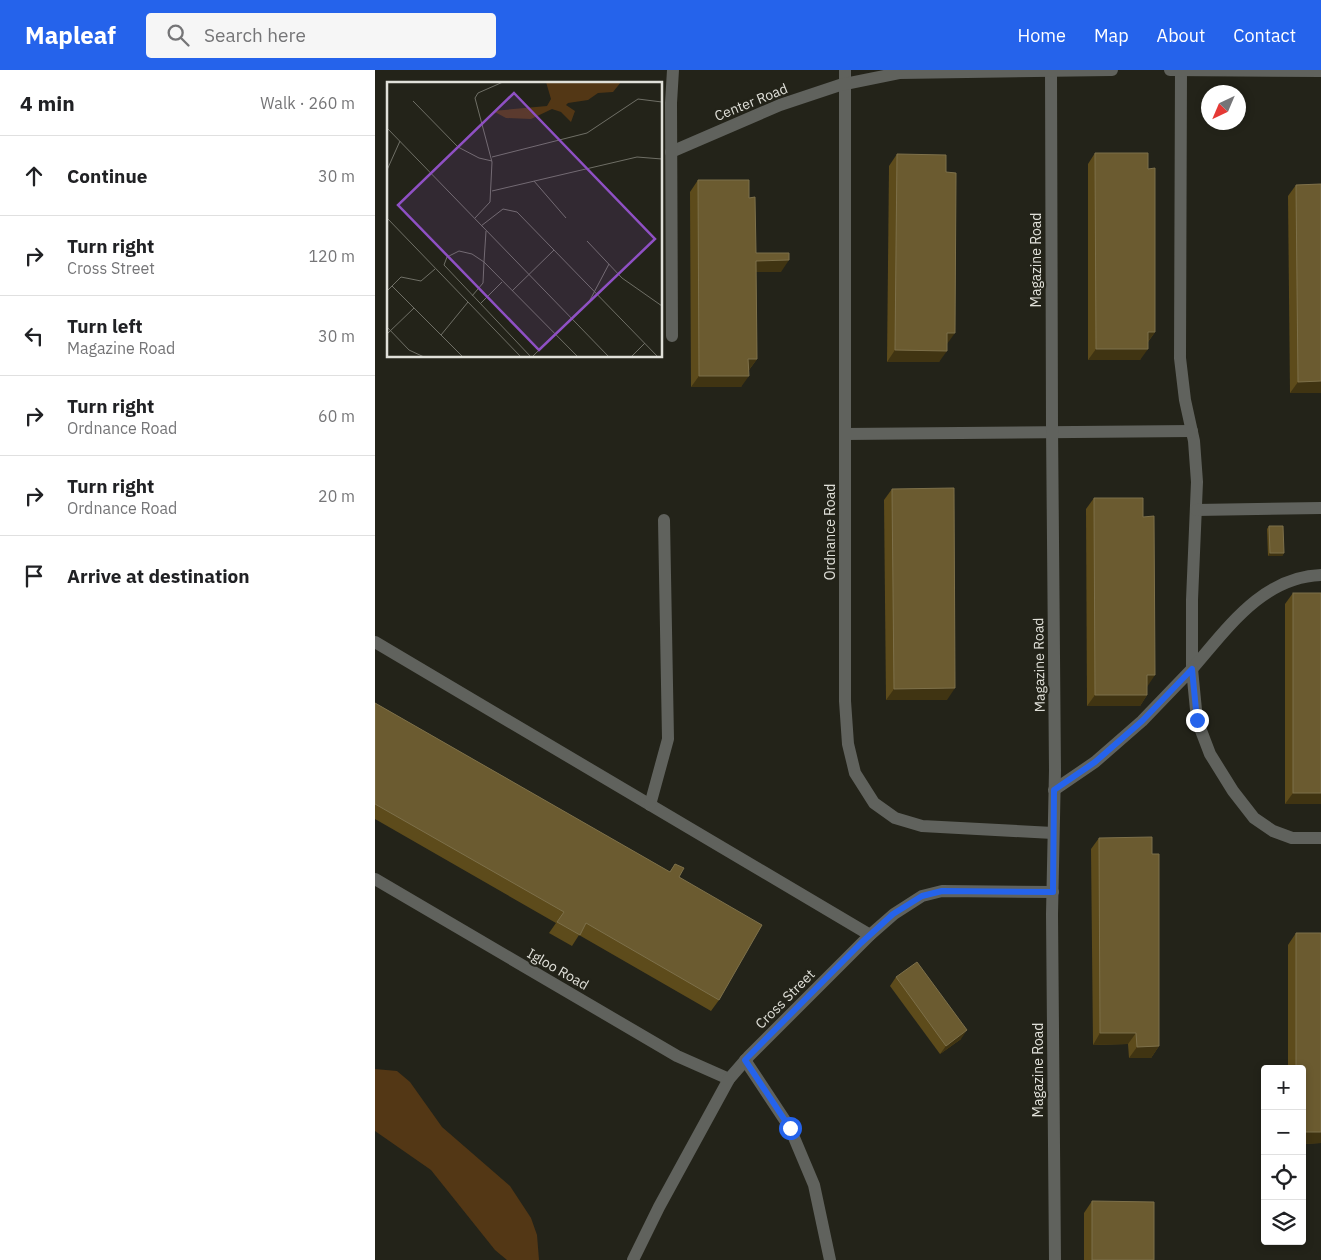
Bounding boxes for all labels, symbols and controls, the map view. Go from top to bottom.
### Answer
search box [146,13,496,58]
text: Mapleaf [25,19,116,51]
icon: search [164,21,192,49]
text: Search here [204,23,306,47]
text: Home [1018,24,1066,47]
text: Map [1094,24,1129,47]
text: About [1157,24,1205,47]
text: Contact [1233,24,1296,47]
street label: Center Road [712,79,790,125]
inset map [387,82,663,358]
north arrow [1201,85,1246,130]
text: 4 min [20,89,75,117]
text: Walk · 260 m [260,93,355,113]
icon: ahead [20,162,48,190]
text: Continue [67,164,147,188]
text: 30 m [318,166,355,186]
street label: Magazine Road [1027,213,1045,307]
text: Turn right [67,234,154,258]
icon: right [20,242,48,270]
text: 120 m [308,246,355,266]
text: Cross Street [67,258,155,278]
text: Turn left [67,314,143,338]
icon: left [20,322,48,350]
text: 30 m [318,326,355,346]
text: Magazine Road [67,338,175,358]
text: Turn right [67,394,154,418]
icon: right [20,402,48,430]
text: 60 m [318,406,355,426]
text: Ordnance Road [67,418,177,438]
text: Turn right [67,474,154,498]
icon: right [20,482,48,510]
street label: Ordnance Road [821,484,839,580]
text: 20 m [318,486,355,506]
text: Ordnance Road [67,498,177,518]
icon: arrive [20,562,48,590]
text: Arrive at destination [67,564,250,588]
street label: Magazine Road [1029,617,1049,713]
route end [1186,709,1209,732]
street label: Igloo Road [524,944,592,994]
street label: Cross Street [751,965,819,1033]
street label: Magazine Road [1029,1023,1047,1117]
map controls [1261,1065,1306,1245]
button: + [1261,1065,1306,1110]
button: − [1261,1110,1306,1155]
route start [779,1117,802,1140]
button: locate [1261,1155,1306,1200]
button: layers [1261,1200,1306,1245]

